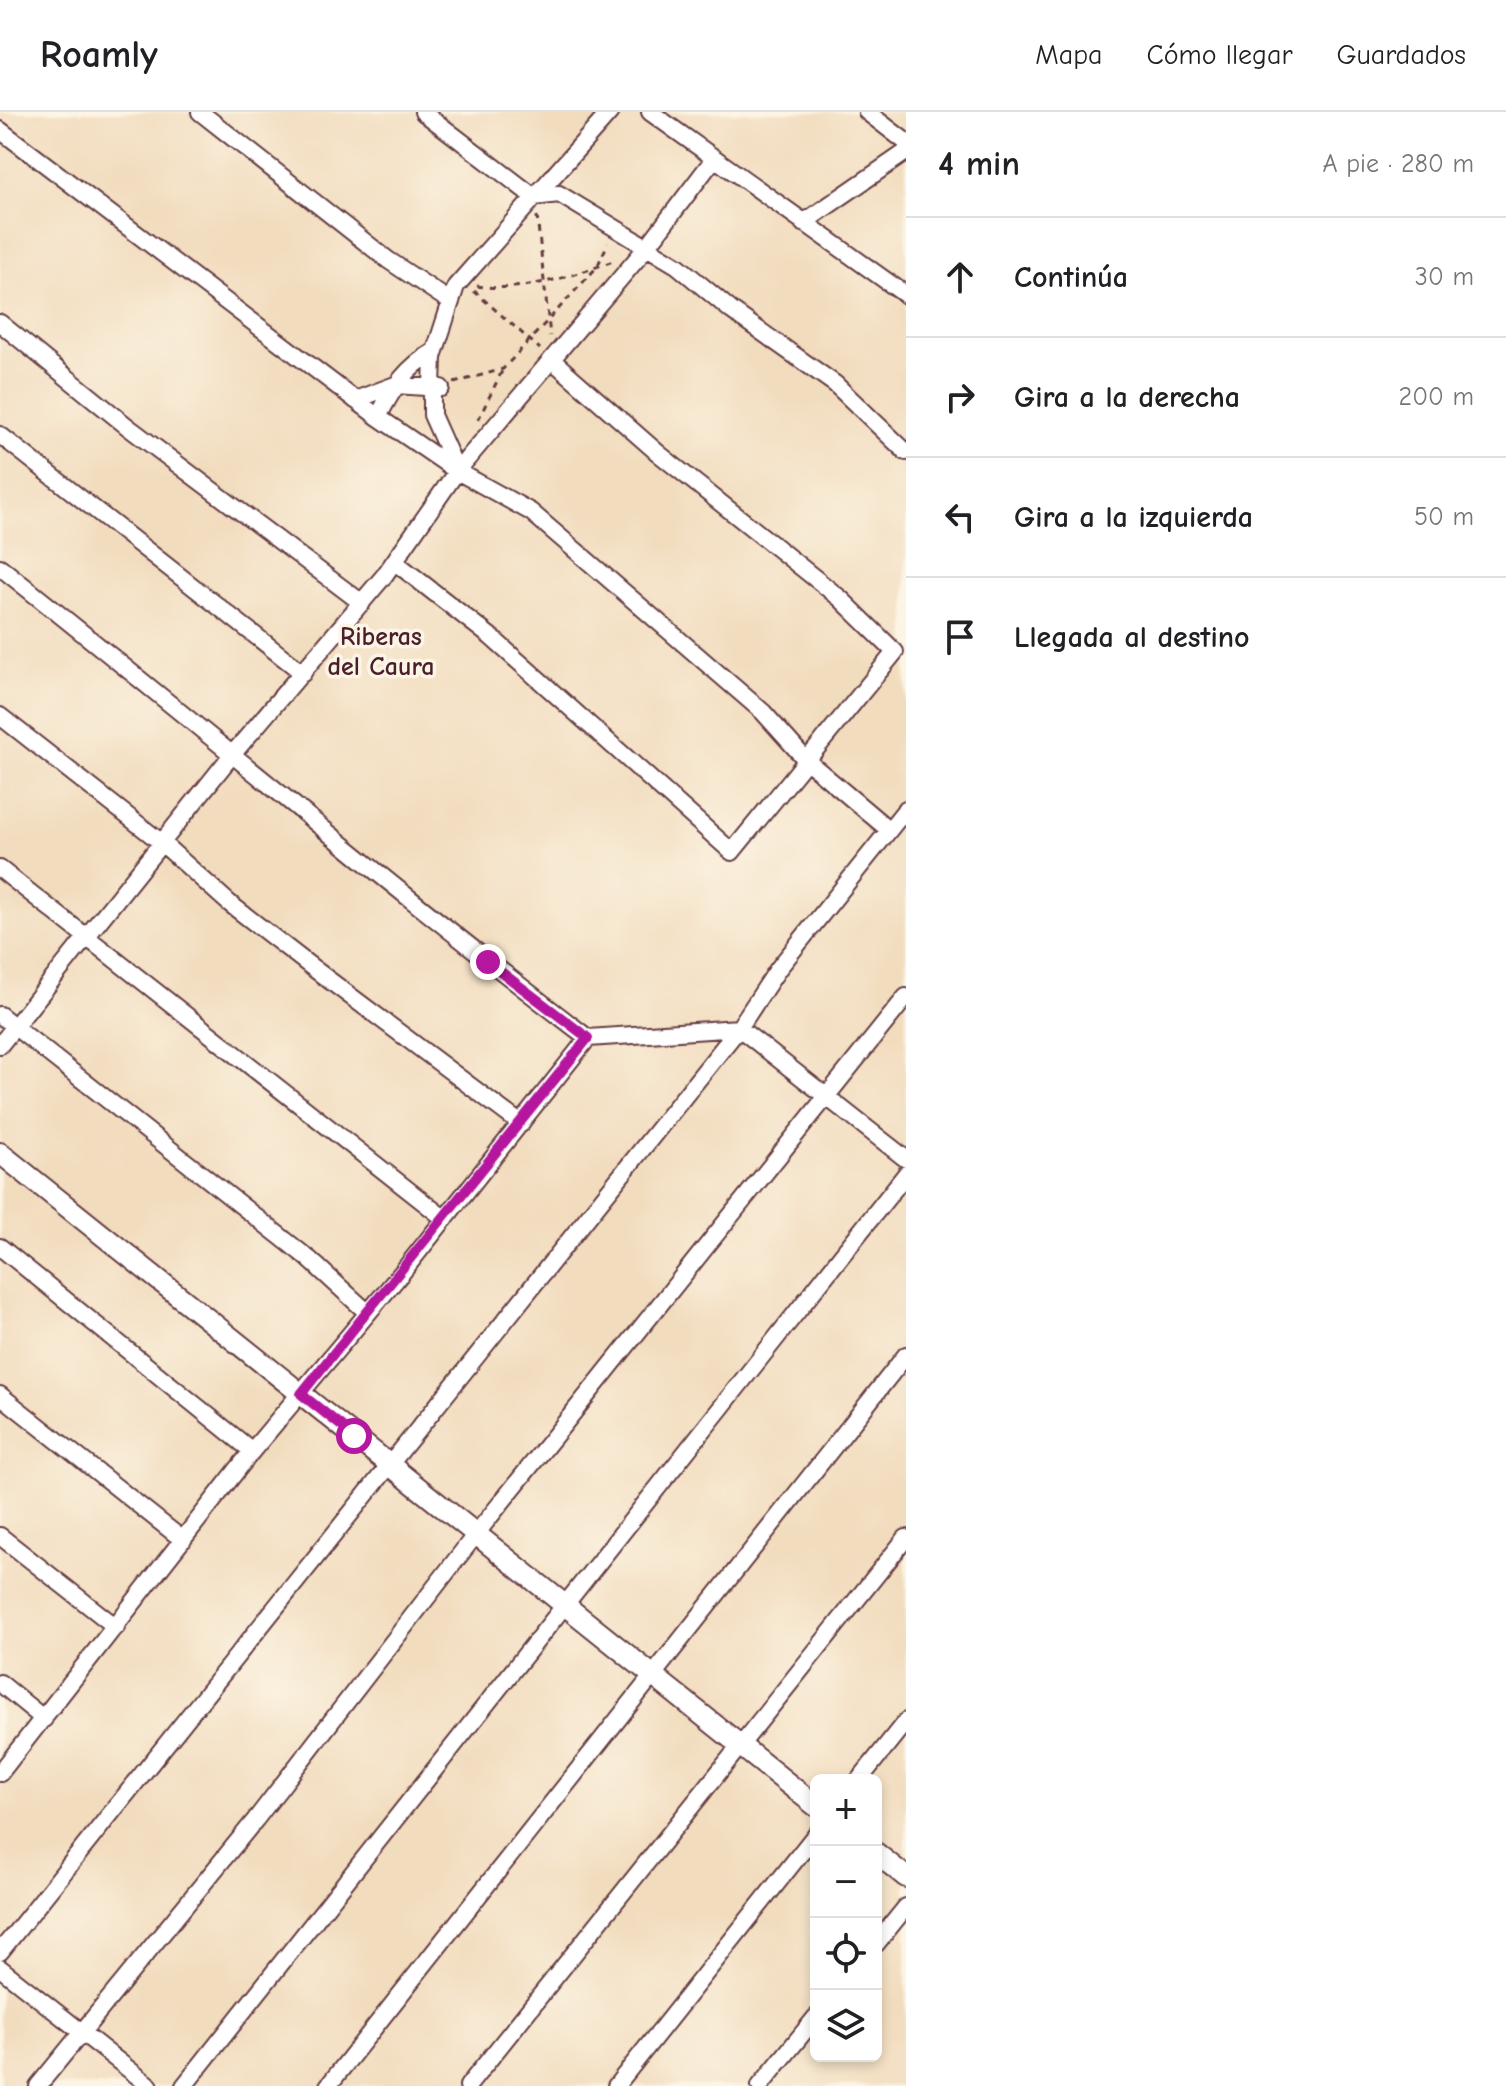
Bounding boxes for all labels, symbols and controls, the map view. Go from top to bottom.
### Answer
text: Roamly [40,33,158,77]
text: Mapa [1035,39,1102,71]
text: Cómo llegar [1146,39,1293,71]
text: Guardados [1337,39,1466,71]
text: 4 min [938,144,1020,184]
text: A pie · 280 m [1323,149,1474,179]
icon: ahead [938,255,982,299]
text: Continúa [1014,260,1128,295]
text: 30 m [1415,262,1474,292]
icon: right [938,375,982,419]
text: Gira a la derecha [1014,380,1240,415]
text: 200 m [1399,382,1474,412]
icon: left [938,495,982,539]
text: Gira a la izquierda [1014,500,1253,535]
text: 50 m [1414,502,1474,532]
icon: arrive [938,615,982,659]
text: Llegada al destino [1014,620,1250,655]
district label: Riberas del Caura [328,622,434,682]
route end [470,944,506,980]
route start [336,1418,372,1454]
map controls [810,1774,882,2062]
button: + [810,1774,882,1846]
button: − [810,1846,882,1918]
button: locate [810,1918,882,1990]
button: layers [810,1990,882,2062]

